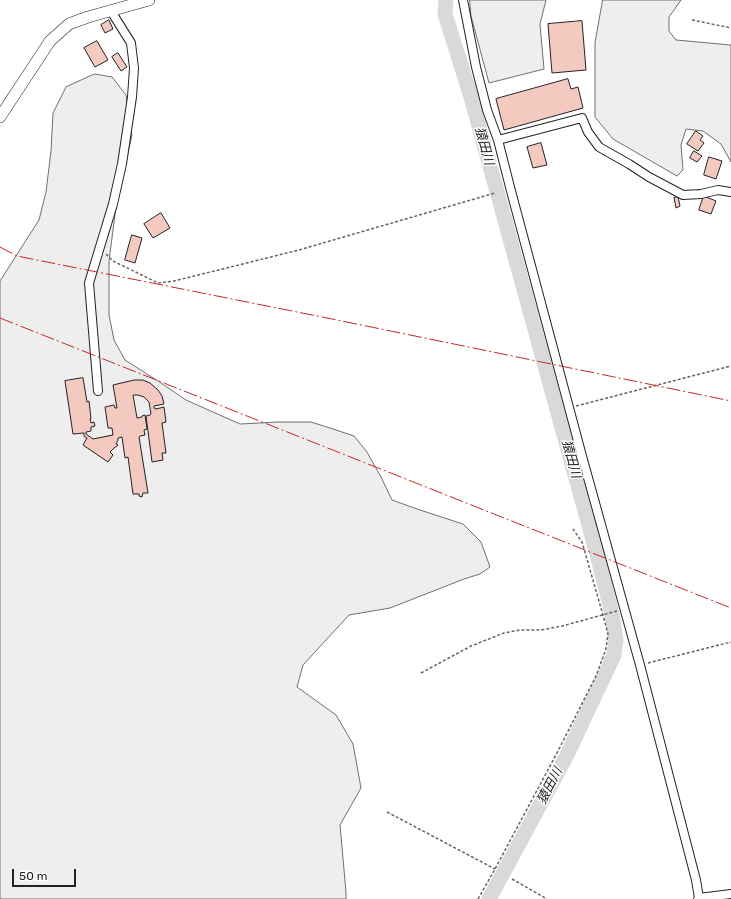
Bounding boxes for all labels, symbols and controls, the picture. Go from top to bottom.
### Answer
water label: 猿田川 [471,125,497,167]
water label: 猿田川 [558,438,584,480]
water label: 猿田川 [534,765,566,807]
scale bar [14,861,78,887]
text: 50 m [19,869,47,883]

